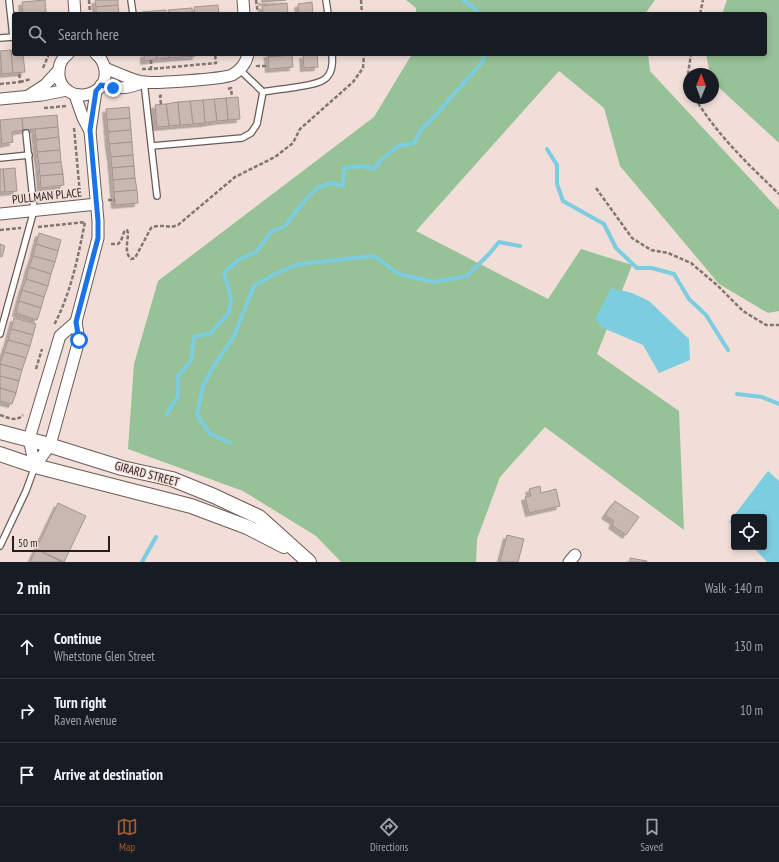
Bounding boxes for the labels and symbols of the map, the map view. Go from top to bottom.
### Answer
north arrow [683,68,719,104]
route end [104,79,122,97]
street label: PULLMAN PLACE [11,184,83,207]
route start [70,331,88,349]
street label: GIRARD STREET [113,458,182,490]
scale bar [12,534,110,553]

